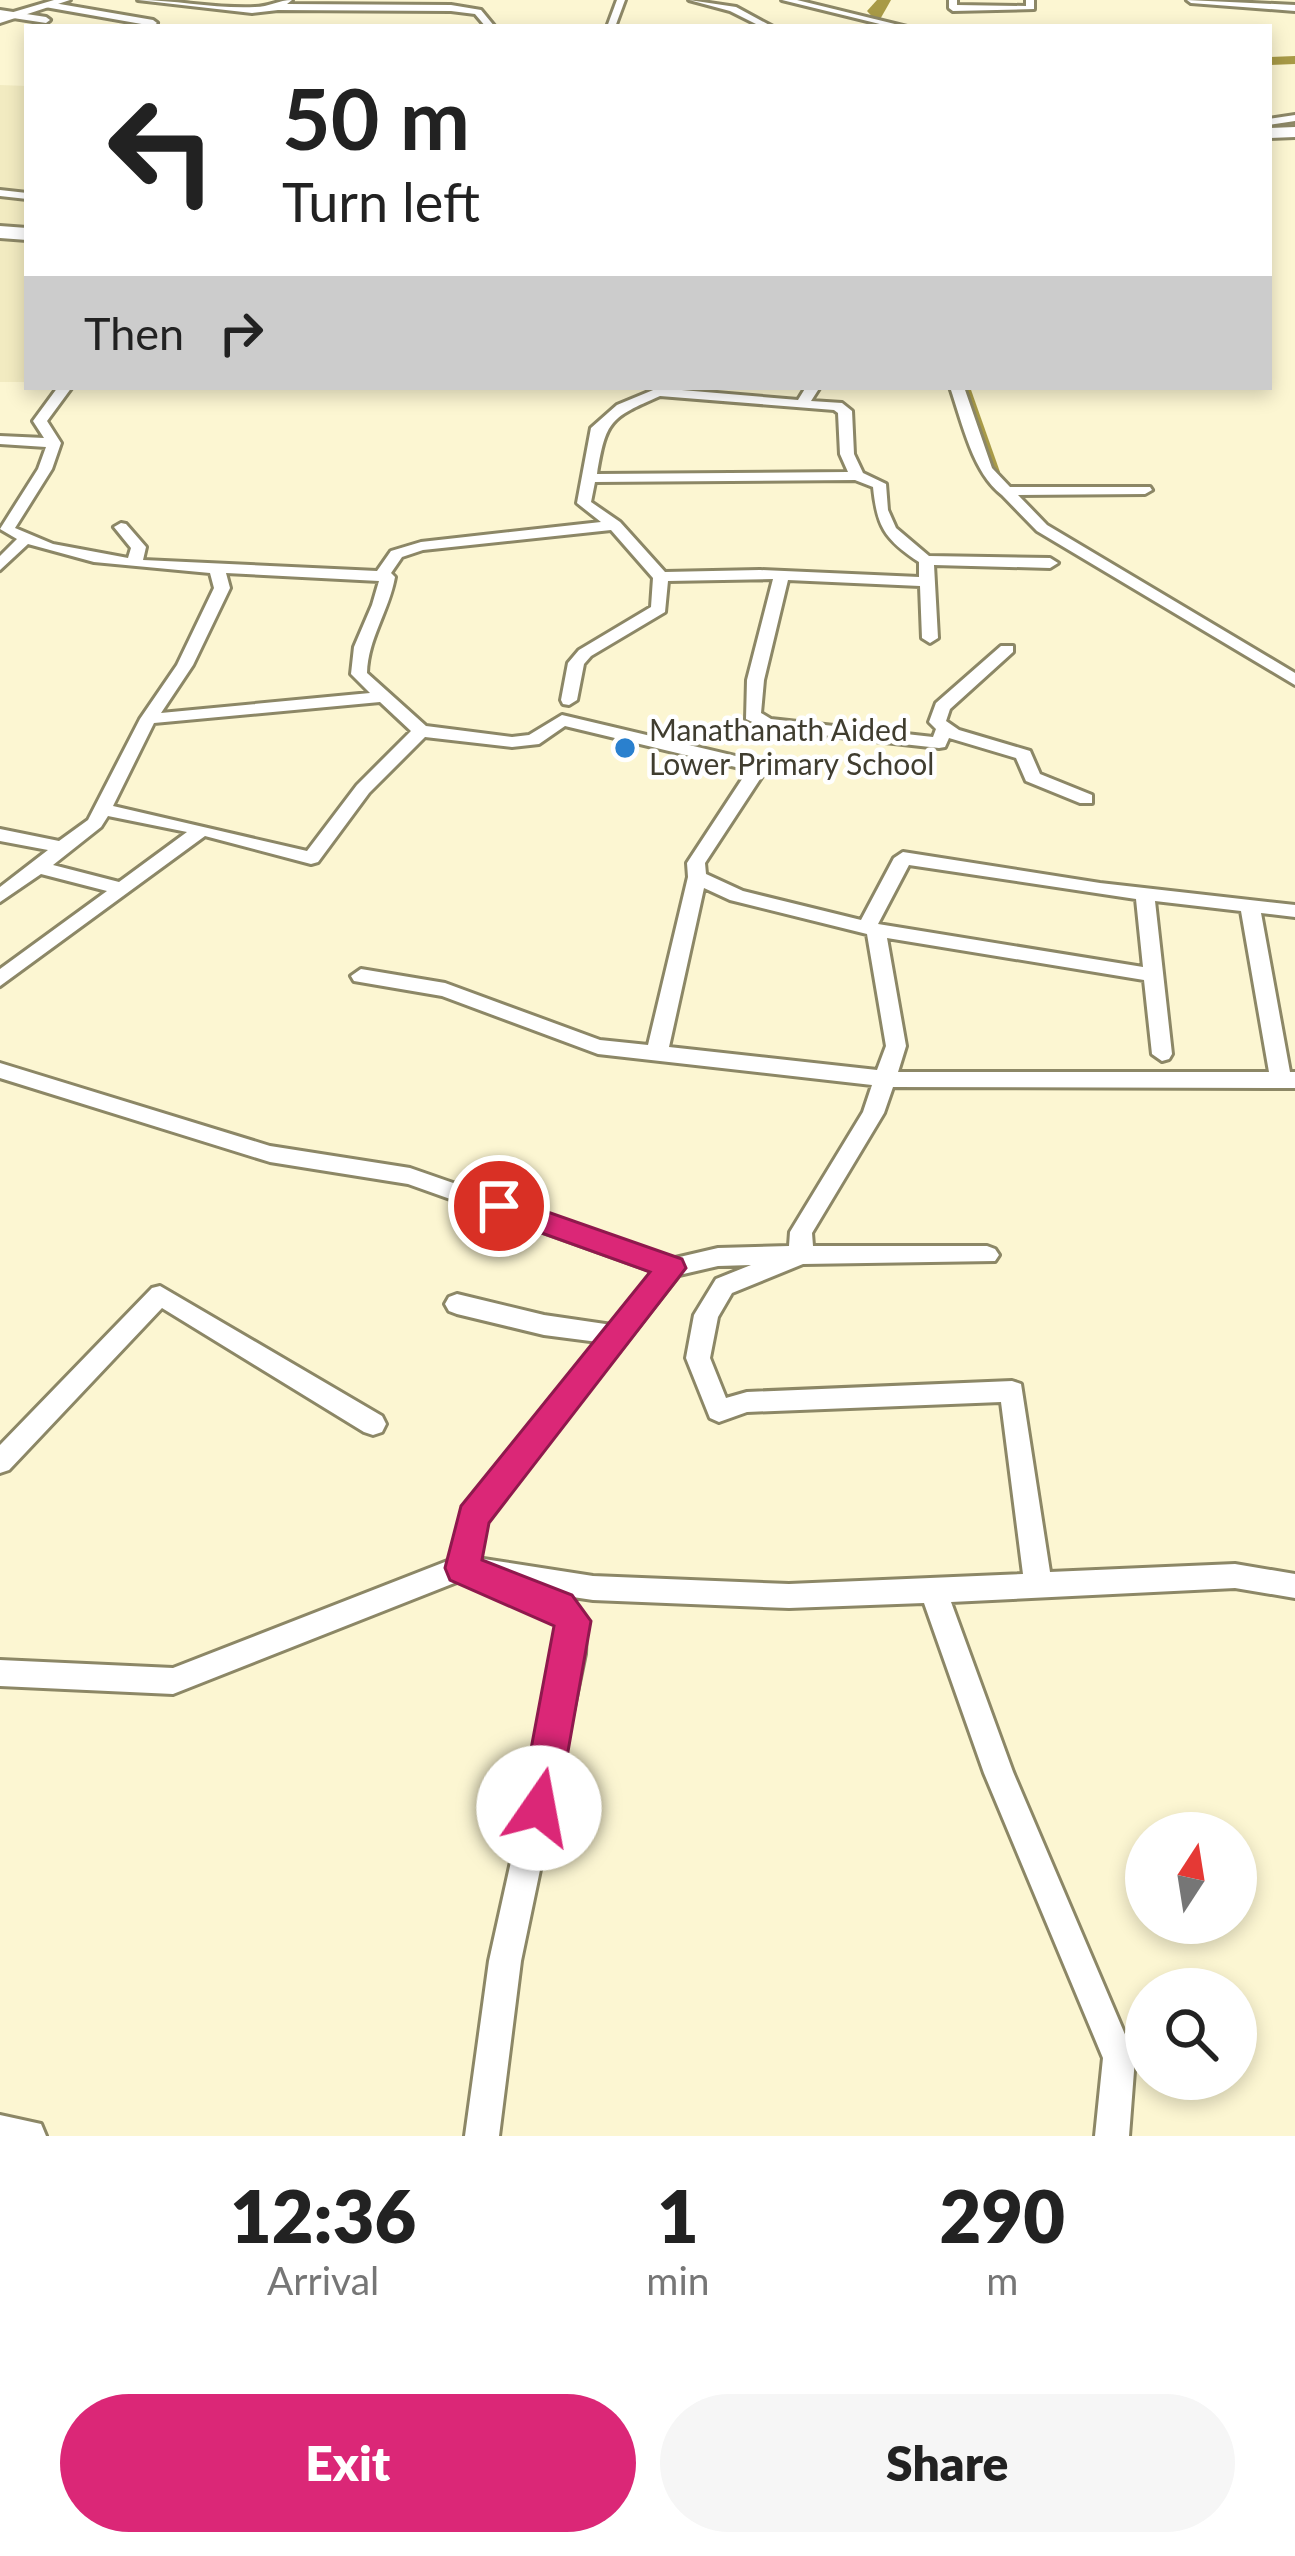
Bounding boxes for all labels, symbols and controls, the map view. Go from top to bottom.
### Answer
text: 50 m [282,67,470,168]
icon: left [84,72,240,228]
text: Turn left [282,169,480,234]
icon: right [208,300,274,366]
text: Then [84,306,184,360]
place label: Manathanath Aided Lower Primary School [649,711,934,781]
marker: Manathanath Aided Lower Primary School [612,735,638,761]
pin [448,1155,550,1257]
icon: arrive [466,1173,532,1239]
position arrow [476,1745,602,1871]
north arrow [1125,1812,1257,1944]
map controls [1125,1812,1257,2100]
button: search [1125,1968,1257,2100]
text: 12:36 [230,2172,416,2258]
text: 1 [657,2172,699,2258]
text: 290 [940,2172,1065,2258]
text: Arrival [267,2257,379,2303]
text: min [646,2257,710,2303]
text: m [986,2257,1018,2303]
button: Exit [60,2394,636,2532]
button: Share [660,2394,1235,2532]

